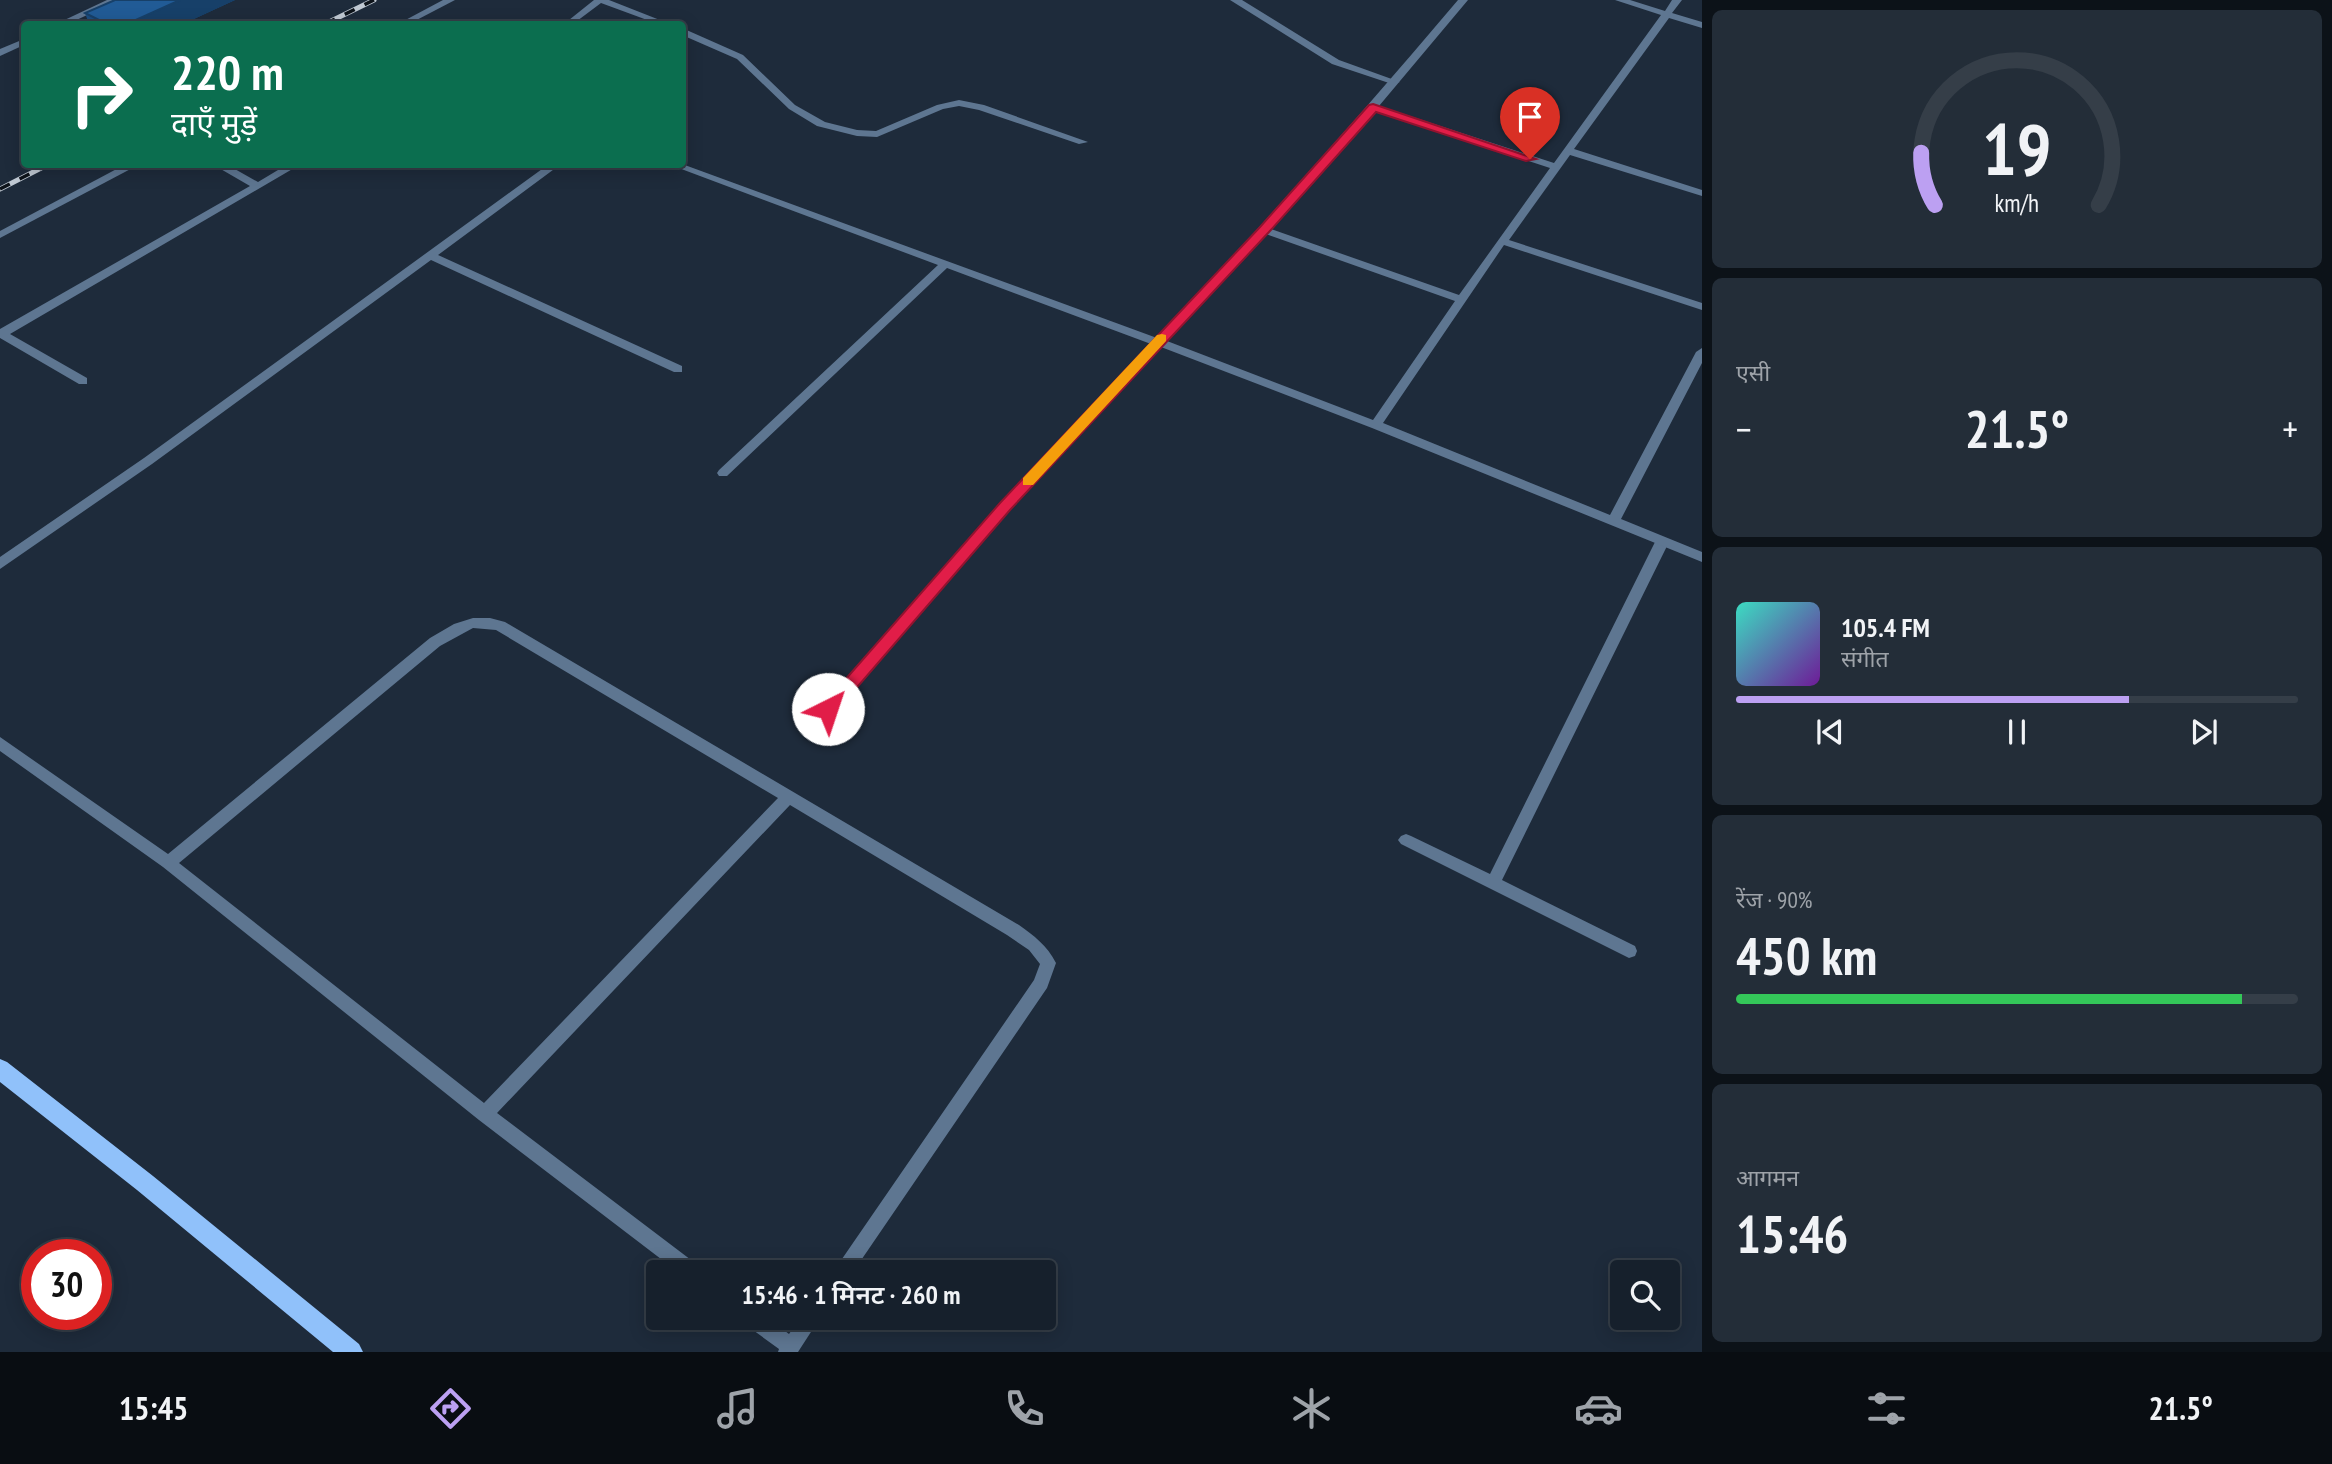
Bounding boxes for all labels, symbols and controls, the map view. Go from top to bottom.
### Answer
text: 220 m [171,40,284,104]
icon: right [56,49,147,140]
pin [1500,87,1560,159]
icon: arrive [1511,98,1549,136]
text: दाएँ मुड़ें [171,102,257,144]
text: 19 [1982,102,2052,196]
text: km/h [1995,187,2039,219]
text: एसी [1736,358,1770,387]
text: 21.5° [1965,395,2069,462]
text: − [1736,404,1752,453]
text: + [2282,404,2298,453]
text: 105.4 FM [1841,611,1930,644]
text: संगीत [1841,644,1889,673]
position arrow [791,672,865,746]
icon: previous [1811,713,1849,751]
icon: pause [1998,713,2036,751]
icon: next [2185,713,2223,751]
text: रेंज · 90% [1736,885,1812,914]
text: 450 km [1736,922,1877,989]
text: आगमन [1736,1163,1799,1192]
text: 15:46 [1736,1200,1848,1267]
speed limit sign: 30 [21,1239,112,1330]
map controls [1610,1260,1680,1330]
button: search [1610,1260,1680,1330]
text: 15:46 · 1 मिनट · 260 m [742,1278,960,1311]
icon: directions [426,1384,475,1433]
icon: music [713,1384,762,1433]
icon: phone [1000,1384,1049,1433]
icon: climate [1287,1384,1336,1433]
icon: car [1574,1384,1623,1433]
icon: filters [1862,1384,1911,1433]
text: 15:45 [119,1387,188,1429]
text: 21.5° [2149,1387,2213,1429]

